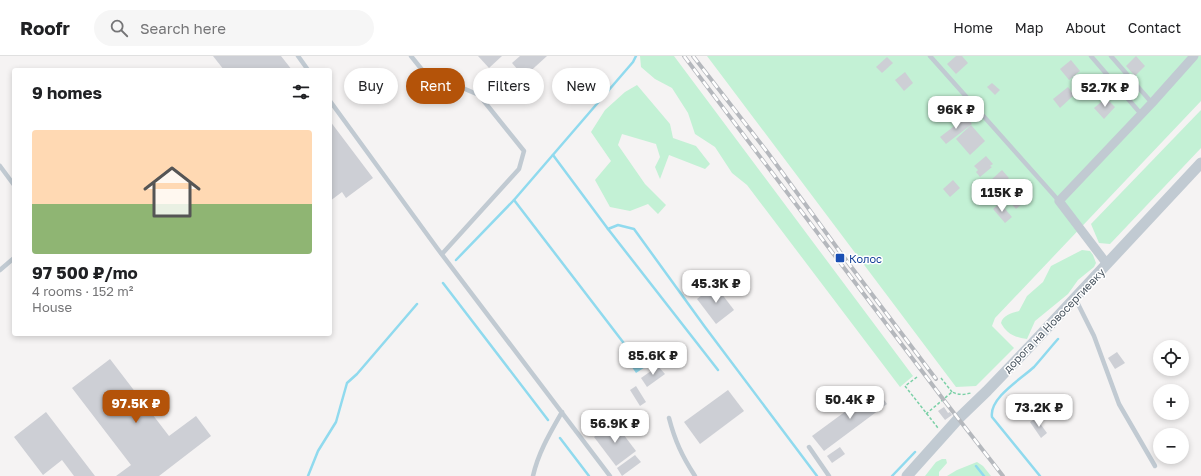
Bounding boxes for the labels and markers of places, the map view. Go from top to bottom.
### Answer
pin: 52.7K ₽ [1068,74,1142,108]
pin: 96K ₽ [928,96,984,130]
pin: 115K ₽ [969,179,1035,213]
marker: Колос [834,252,846,264]
place label: Колос [849,252,882,265]
pin: 45.3K ₽ [679,270,753,304]
pin: 85.6K ₽ [616,342,690,376]
pin: 50.4K ₽ [813,386,887,420]
pin: 97.5K ₽ [99,390,173,424]
pin: 73.2K ₽ [1002,394,1076,428]
pin: 56.9K ₽ [578,410,652,444]

